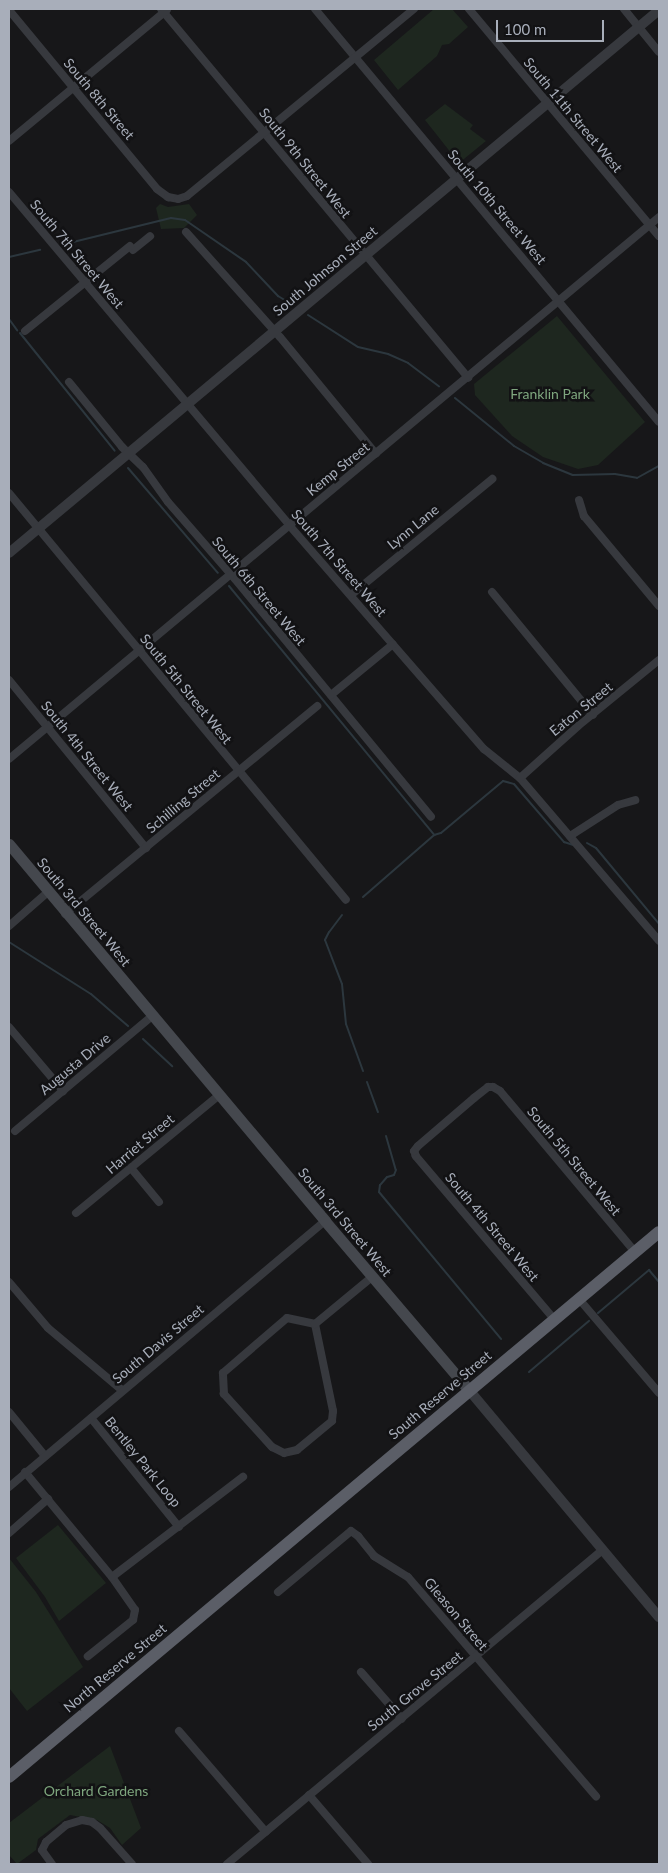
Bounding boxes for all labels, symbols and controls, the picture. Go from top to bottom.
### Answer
scale bar [498,10,606,42]
text: 100 m [504,20,546,38]
street label: South 11th Street West [520,54,626,176]
street label: South 8th Street [60,55,138,143]
street label: South 9th Street West [255,105,355,221]
street label: South 10th Street West [444,146,550,268]
street label: South 7th Street West [27,196,127,312]
street label: South Johnson Street [269,222,381,320]
park label: Franklin Park [510,386,590,402]
street label: Kemp Street [303,439,373,499]
street label: Lynn Lane [384,501,442,553]
street label: South 7th Street West [288,506,390,620]
street label: South 6th Street West [209,533,309,649]
street label: South 5th Street West [136,631,236,747]
street label: Eaton Street [546,679,616,739]
street label: South 4th Street West [37,698,137,814]
street label: Schilling Street [143,765,223,837]
street label: South 3rd Street West [34,854,134,970]
street label: Augusta Drive [36,1030,114,1098]
street label: South 5th Street West [524,1103,624,1219]
street label: Harriet Street [103,1111,177,1177]
street label: South 3rd Street West [295,1164,395,1280]
street label: South 4th Street West [442,1169,542,1285]
street label: South Davis Street [109,1301,207,1387]
street label: South Reserve Street [385,1347,495,1443]
street label: Bentley Park Loop [101,1413,185,1511]
street label: Gleason Street [421,1574,491,1654]
street label: North Reserve Street [60,1620,170,1716]
street label: South Grove Street [364,1648,466,1734]
park label: Orchard Gardens [44,1783,148,1799]

